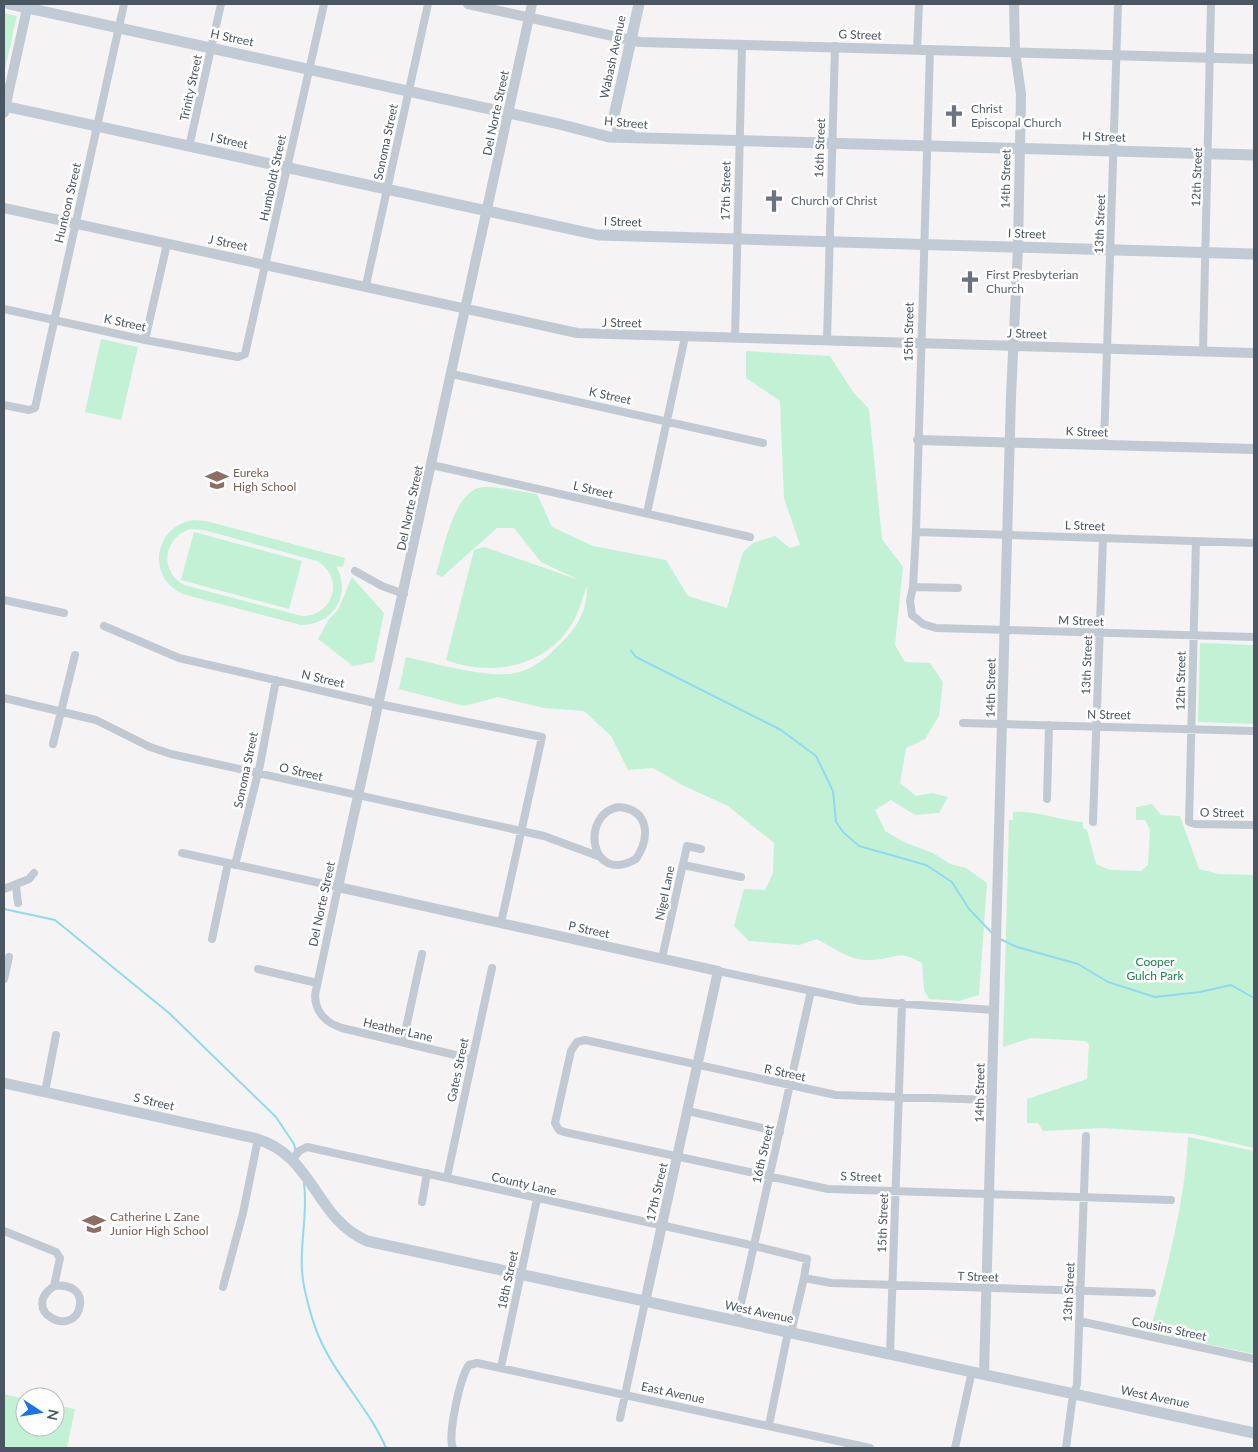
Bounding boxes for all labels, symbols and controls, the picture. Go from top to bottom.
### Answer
street label: Wabash Avenue [596,14,629,100]
street label: H Street [209,26,256,50]
street label: G Street [838,26,883,43]
street label: Trinity Street [176,53,205,122]
street label: Del Norte Street [479,68,512,157]
place label: Christ Episcopal Church [971,101,1062,130]
street label: Sonoma Street [370,102,401,181]
church icon: Christ Episcopal Church [941,103,967,129]
street label: H Street [604,113,649,132]
street label: 16th Street [811,117,828,178]
street label: H Street [1082,128,1127,145]
street label: I Street [209,129,250,152]
street label: Humboldt Street [256,133,289,222]
street label: 12th Street [1188,146,1205,207]
street label: 14th Street [997,148,1014,209]
street label: 17th Street [717,160,734,221]
street label: Huntoon Street [51,161,84,244]
church icon: Church of Christ [761,188,787,214]
place label: Church of Christ [791,193,878,208]
street label: 13th Street [1091,193,1108,254]
street label: I Street [604,213,643,230]
street label: I Street [1008,225,1047,242]
street label: J Street [207,231,250,254]
place label: First Presbyterian Church [986,267,1079,296]
church icon: First Presbyterian Church [957,269,983,295]
street label: 15th Street [900,301,917,362]
street label: K Street [103,311,148,334]
street label: J Street [602,315,643,330]
street label: J Street [1007,325,1048,342]
street label: K Street [588,384,633,407]
street label: K Street [1065,423,1109,440]
street label: Del Norte Street [393,463,426,552]
place label: Eureka High School [233,465,296,494]
school or university icon: Eureka High School [204,467,230,493]
street label: L Street [572,478,615,502]
street label: L Street [1065,517,1106,534]
street label: M Street [1058,612,1105,629]
street label: 13th Street [1078,634,1095,695]
street label: 12th Street [1172,650,1189,711]
street label: 14th Street [982,657,999,718]
street label: N Street [300,666,347,691]
street label: N Street [1087,707,1132,722]
street label: Sonoma Street [230,730,261,809]
street label: O Street [278,759,325,784]
street label: O Street [1200,805,1245,820]
street label: Del Norte Street [305,859,338,948]
street label: Nigel Lane [651,864,678,922]
street label: P Street [567,918,612,941]
park label: Cooper Gulch Park [1126,954,1184,983]
street label: Heather Lane [362,1014,434,1045]
street label: Gates Street [443,1036,472,1103]
street label: R Street [763,1061,808,1084]
street label: 14th Street [971,1062,988,1123]
street label: S Street [132,1090,177,1114]
street label: 16th Street [749,1122,777,1185]
street label: 17th Street [643,1160,671,1223]
street label: S Street [840,1168,883,1185]
street label: County Lane [490,1169,558,1198]
street label: 15th Street [874,1192,891,1253]
place label: Catherine L Zane Junior High School [110,1209,208,1238]
school or university icon: Catherine L Zane Junior High School [81,1211,107,1237]
street label: 18th Street [494,1249,521,1311]
street label: 13th Street [1059,1261,1078,1322]
street label: T Street [957,1268,1000,1285]
street label: West Avenue [723,1297,795,1326]
street label: Cousins Street [1130,1313,1209,1344]
street label: East Avenue [640,1378,706,1407]
street label: West Avenue [1119,1382,1191,1411]
north arrow [15,1387,65,1437]
text: N [44,1408,63,1422]

